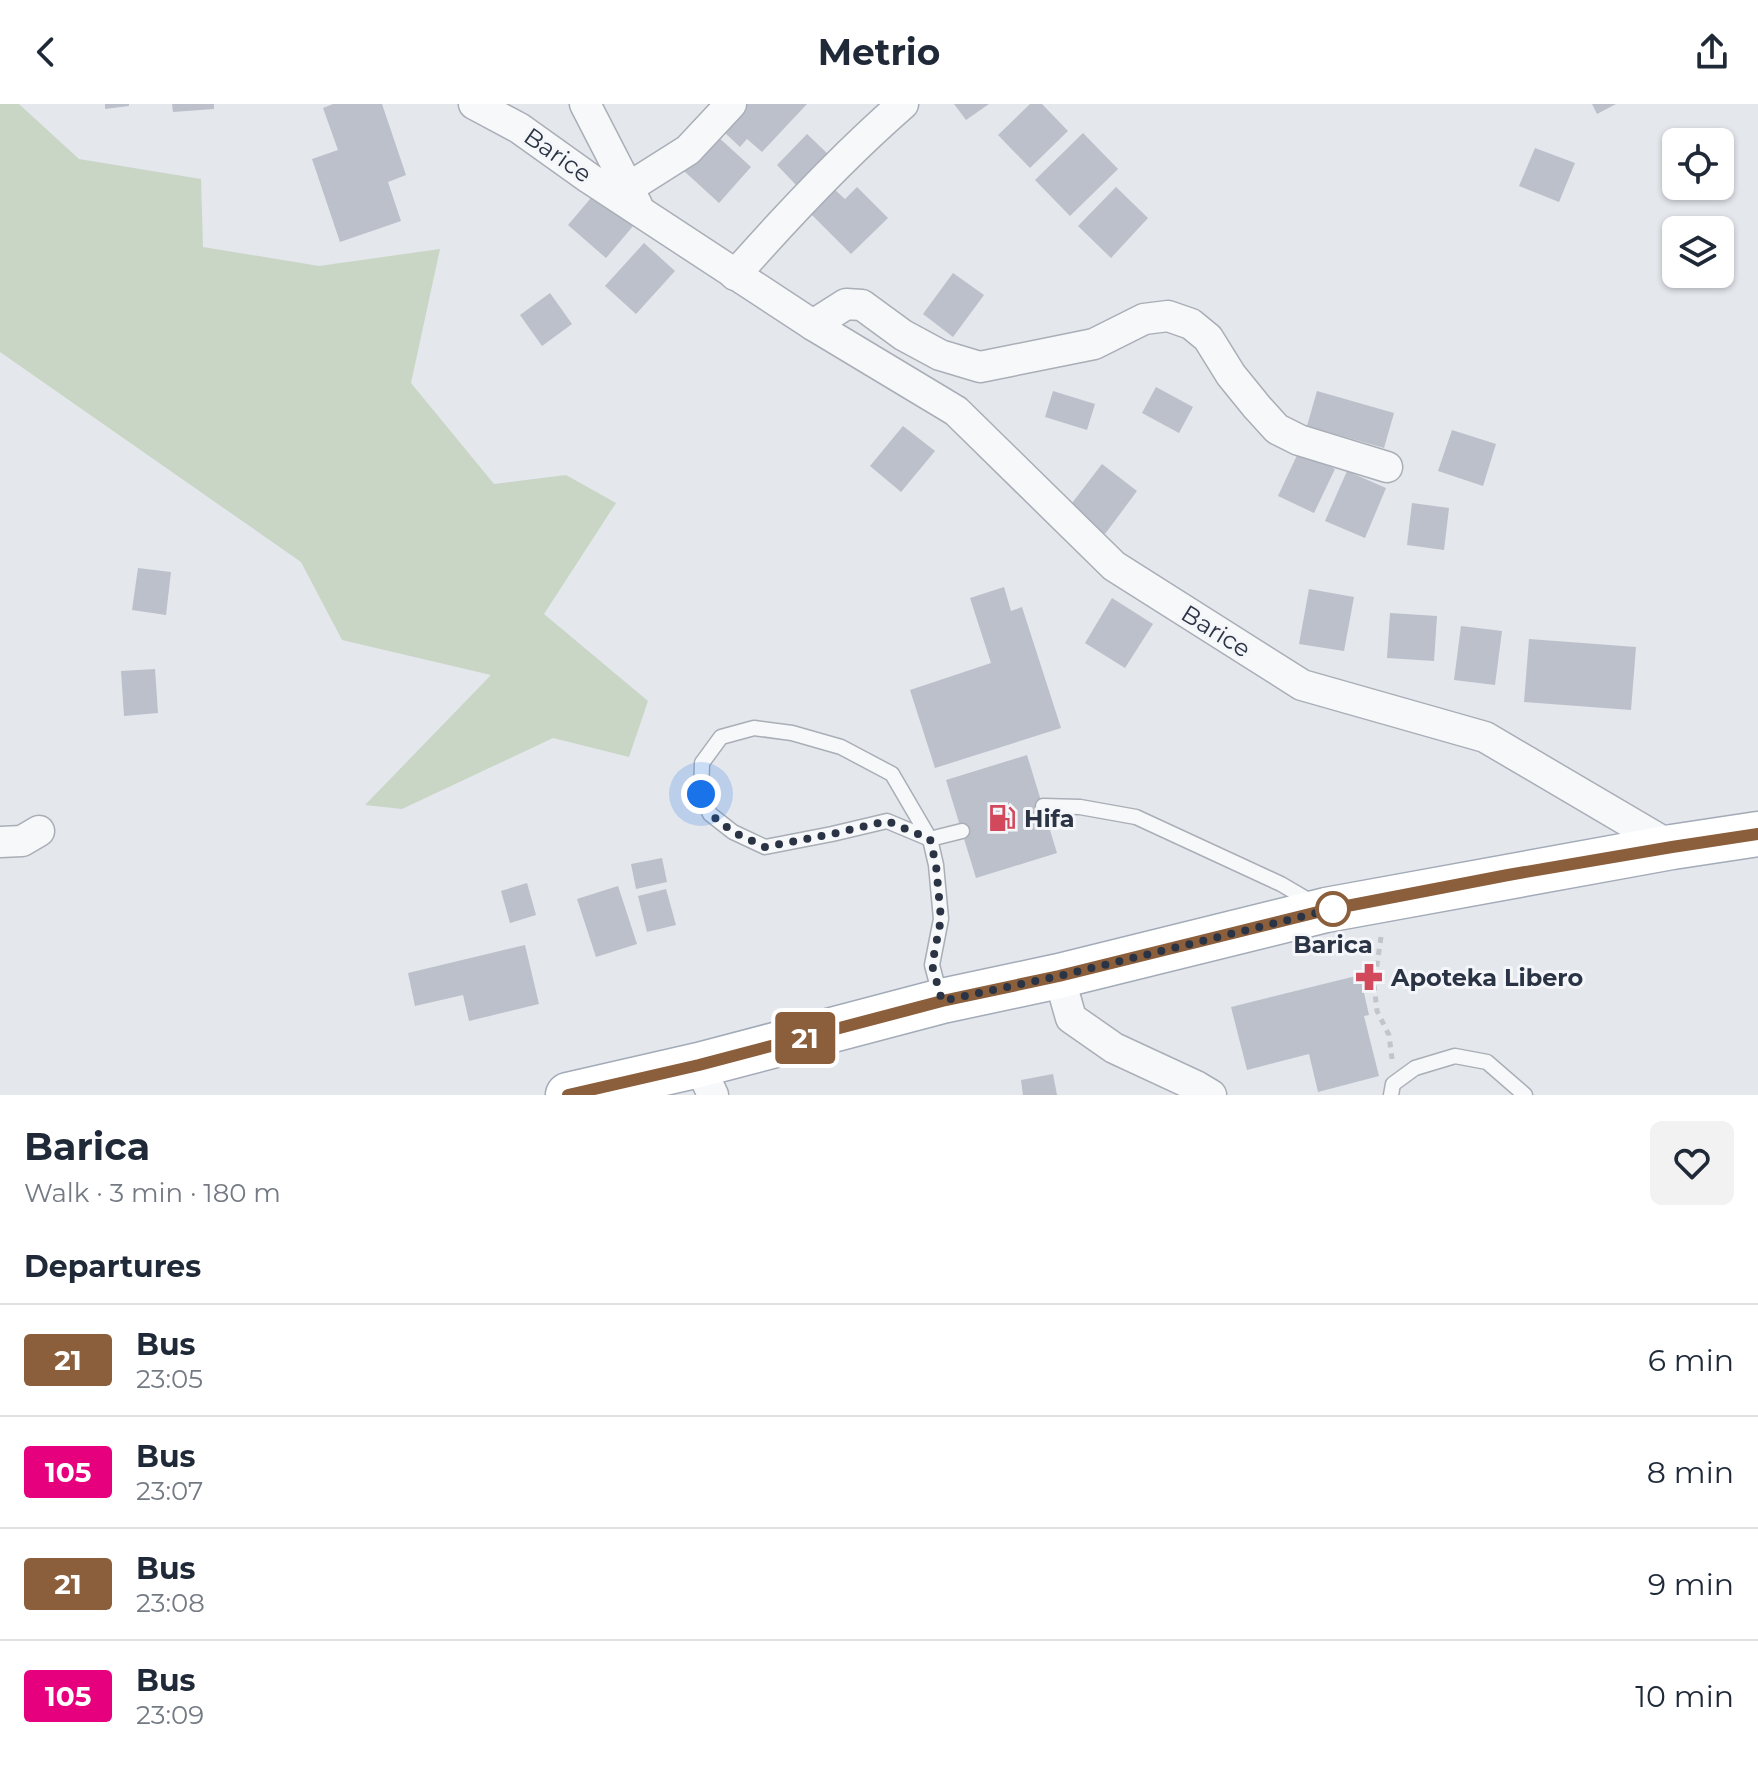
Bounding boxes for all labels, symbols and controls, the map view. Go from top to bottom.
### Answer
icon: back [24,30,68,74]
text: Metrio [818,30,940,74]
icon: share [1690,30,1734,74]
street label: Barice [519,121,597,189]
map controls [1662,128,1734,288]
button: locate [1662,128,1734,200]
button: layers [1662,216,1734,288]
street label: Barice [1176,599,1256,663]
your location [681,774,721,814]
fuel station icon: Hifa [987,803,1017,833]
place label: Hifa [1024,804,1074,833]
marker: Barica [1316,892,1350,926]
place label: Barica [1293,930,1373,959]
pharmacy icon: Apoteka Libero [1354,962,1384,992]
place label: Apoteka Libero [1390,963,1583,992]
line badge: 21 [769,1012,841,1064]
text: 21 [791,1021,819,1055]
button: heart [1650,1121,1734,1205]
text: Barica [24,1123,150,1170]
text: Walk · 3 min · 180 m [24,1177,281,1209]
text: Departures [24,1248,201,1285]
text: Bus [136,1326,196,1363]
text: 6 min [1648,1342,1734,1379]
text: 21 [54,1343,82,1377]
text: 23:05 [136,1363,203,1395]
text: Bus [136,1438,196,1475]
text: 8 min [1647,1454,1734,1491]
text: 105 [45,1455,91,1489]
text: 23:07 [136,1475,203,1507]
text: Bus [136,1550,196,1587]
text: 9 min [1648,1566,1734,1603]
text: 21 [54,1567,82,1601]
text: 23:08 [136,1587,205,1619]
text: Bus [136,1662,196,1699]
text: 10 min [1635,1678,1734,1715]
text: 105 [45,1679,91,1713]
text: 23:09 [136,1699,204,1731]

